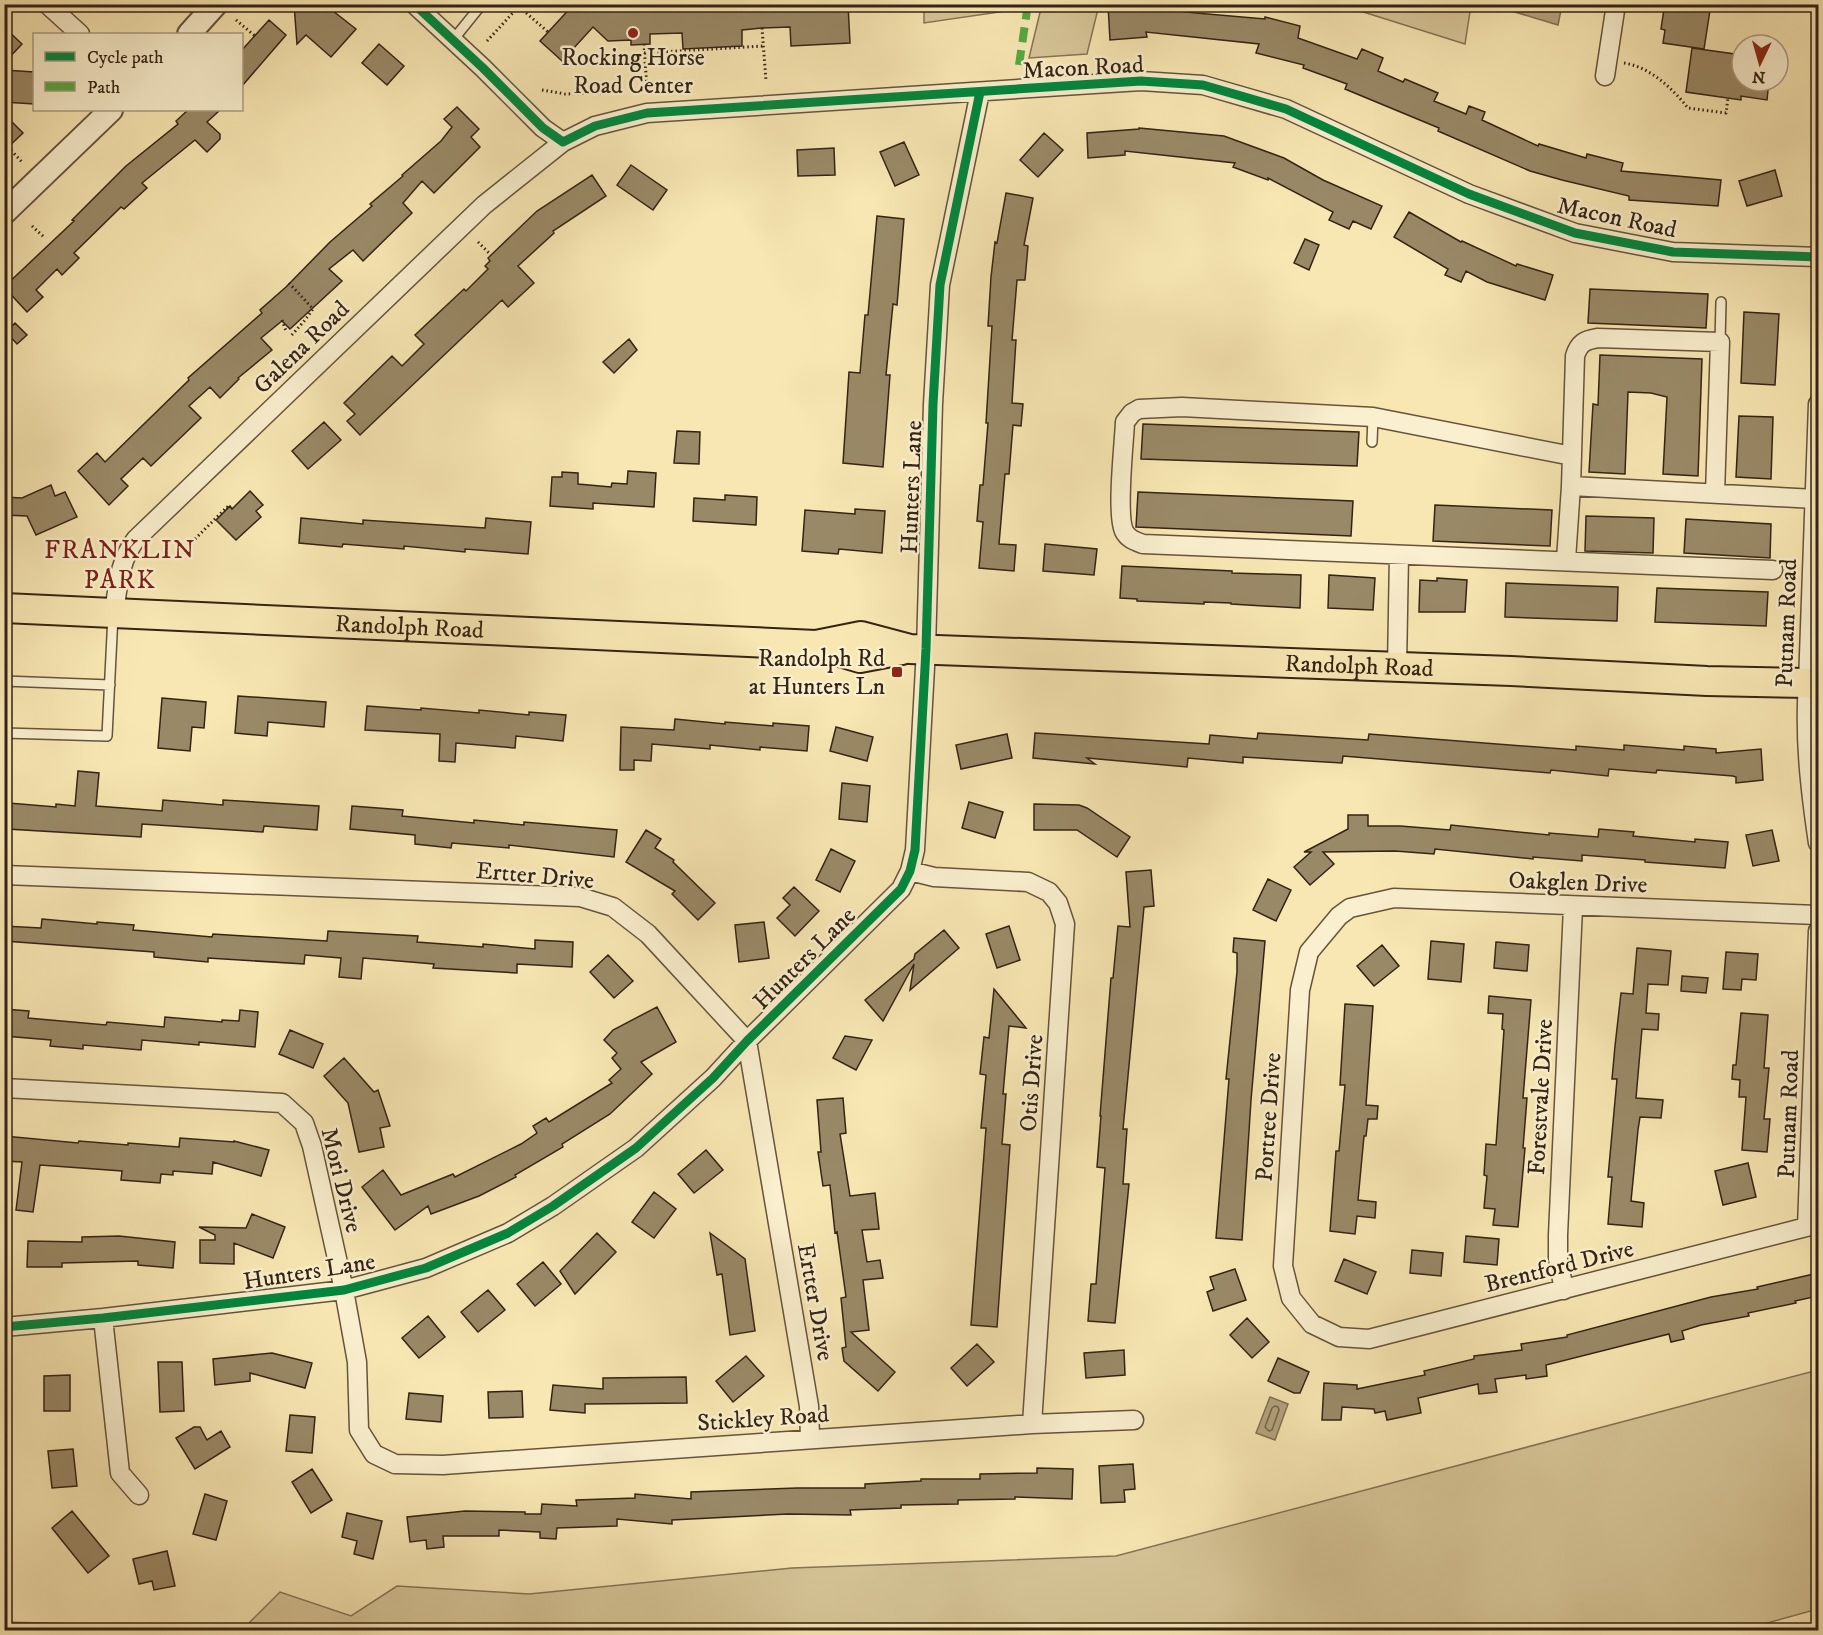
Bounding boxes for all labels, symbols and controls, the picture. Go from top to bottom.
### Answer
marker: Rocking Horse Road Center [626,26,640,40]
legend [33,33,243,111]
north arrow [1730,33,1790,93]
place label: Rocking Horse Road Center [561,43,705,101]
text: Cycle path [87,47,164,69]
street label: Macon Road [1022,50,1145,86]
text: N [1751,66,1766,87]
text: Path [87,77,121,99]
street label: Macon Road [1554,191,1679,245]
street label: Galena Road [248,295,356,401]
street label: Hunters Lane [895,420,929,554]
district label: FRANKLIN PARK [44,534,196,597]
street label: Putnam Road [1770,558,1804,688]
street label: Randolph Road [334,609,485,646]
place label: Randolph Rd at Hunters Ln [749,644,885,702]
street label: Randolph Road [1284,649,1434,684]
marker: Randolph Rd at Hunters Ln [890,665,904,679]
street label: Ertter Drive [474,856,595,896]
street label: Oakglen Drive [1508,866,1648,900]
street label: Hunters Lane [747,901,863,1016]
street label: Forestvale Drive [1522,1018,1560,1176]
street label: Otis Drive [1014,1033,1050,1133]
street label: Putnam Road [1772,1049,1806,1179]
street label: Portree Drive [1250,1052,1288,1183]
street label: Mori Drive [314,1125,369,1236]
street label: Brentford Drive [1482,1234,1637,1300]
street label: Ertter Drive [790,1241,840,1363]
street label: Hunters Lane [241,1247,377,1297]
street label: Stickley Road [696,1399,830,1439]

